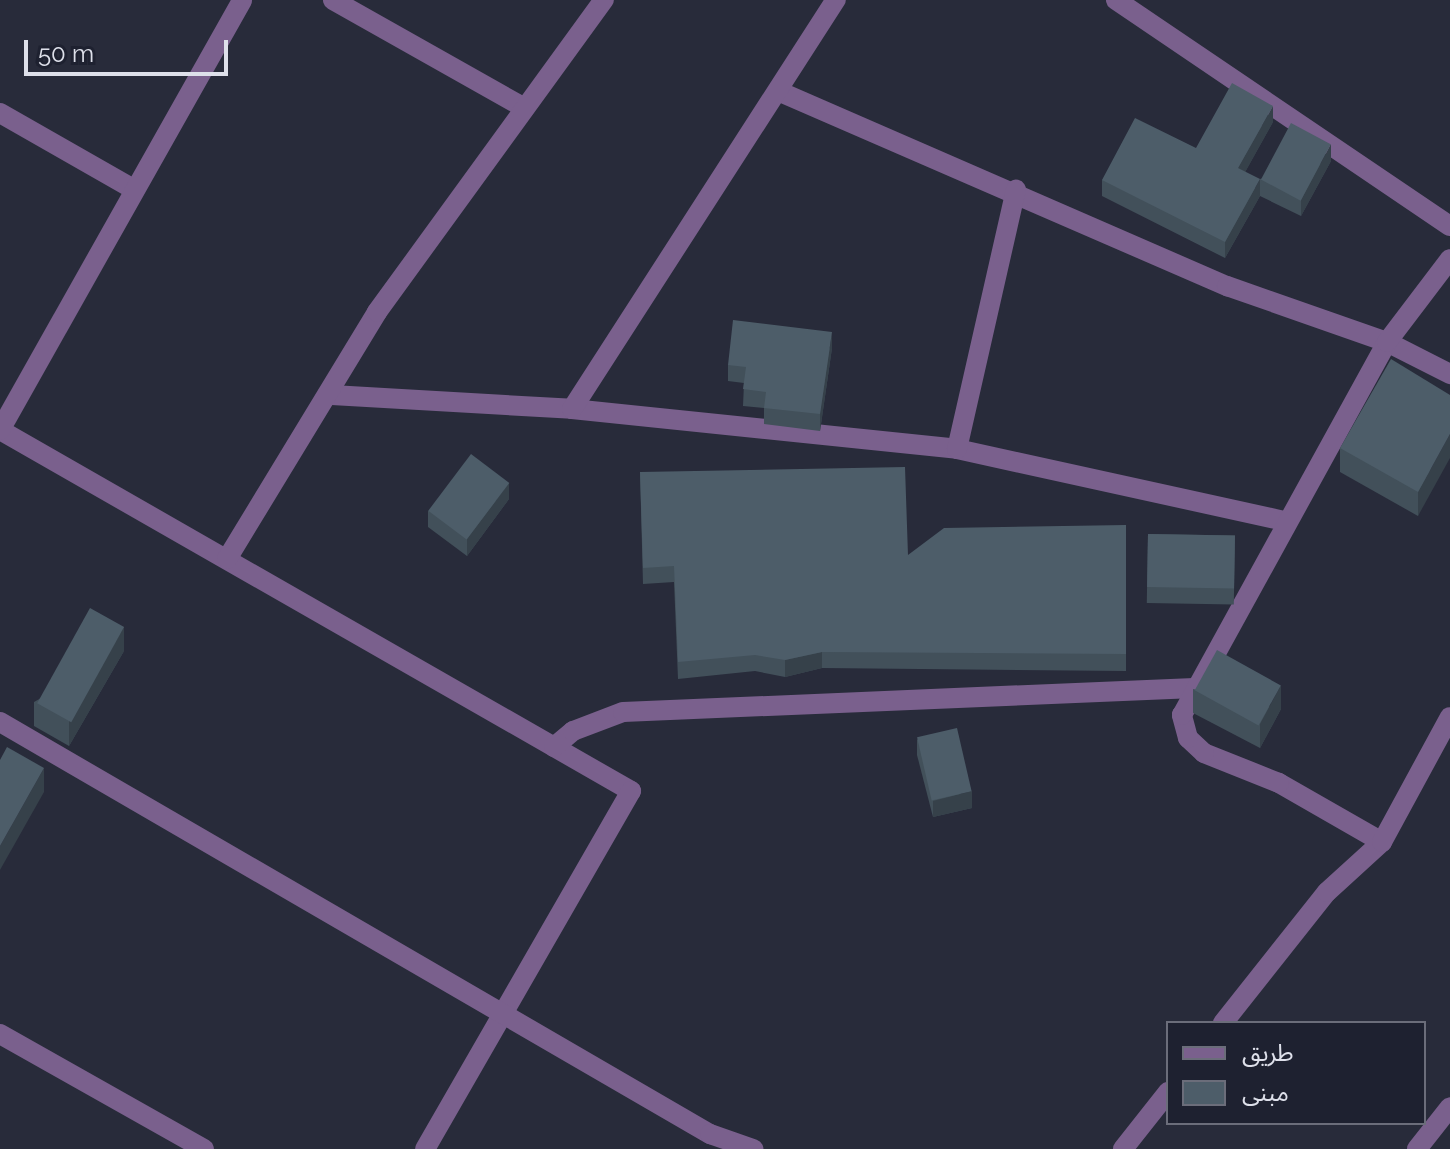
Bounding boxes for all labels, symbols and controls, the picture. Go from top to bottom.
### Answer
scale bar [28,24,232,74]
text: 50 m [38,39,94,68]
legend [1166,1021,1426,1125]
text: طريق [1242,1038,1294,1067]
text: مبنى [1242,1078,1289,1107]

